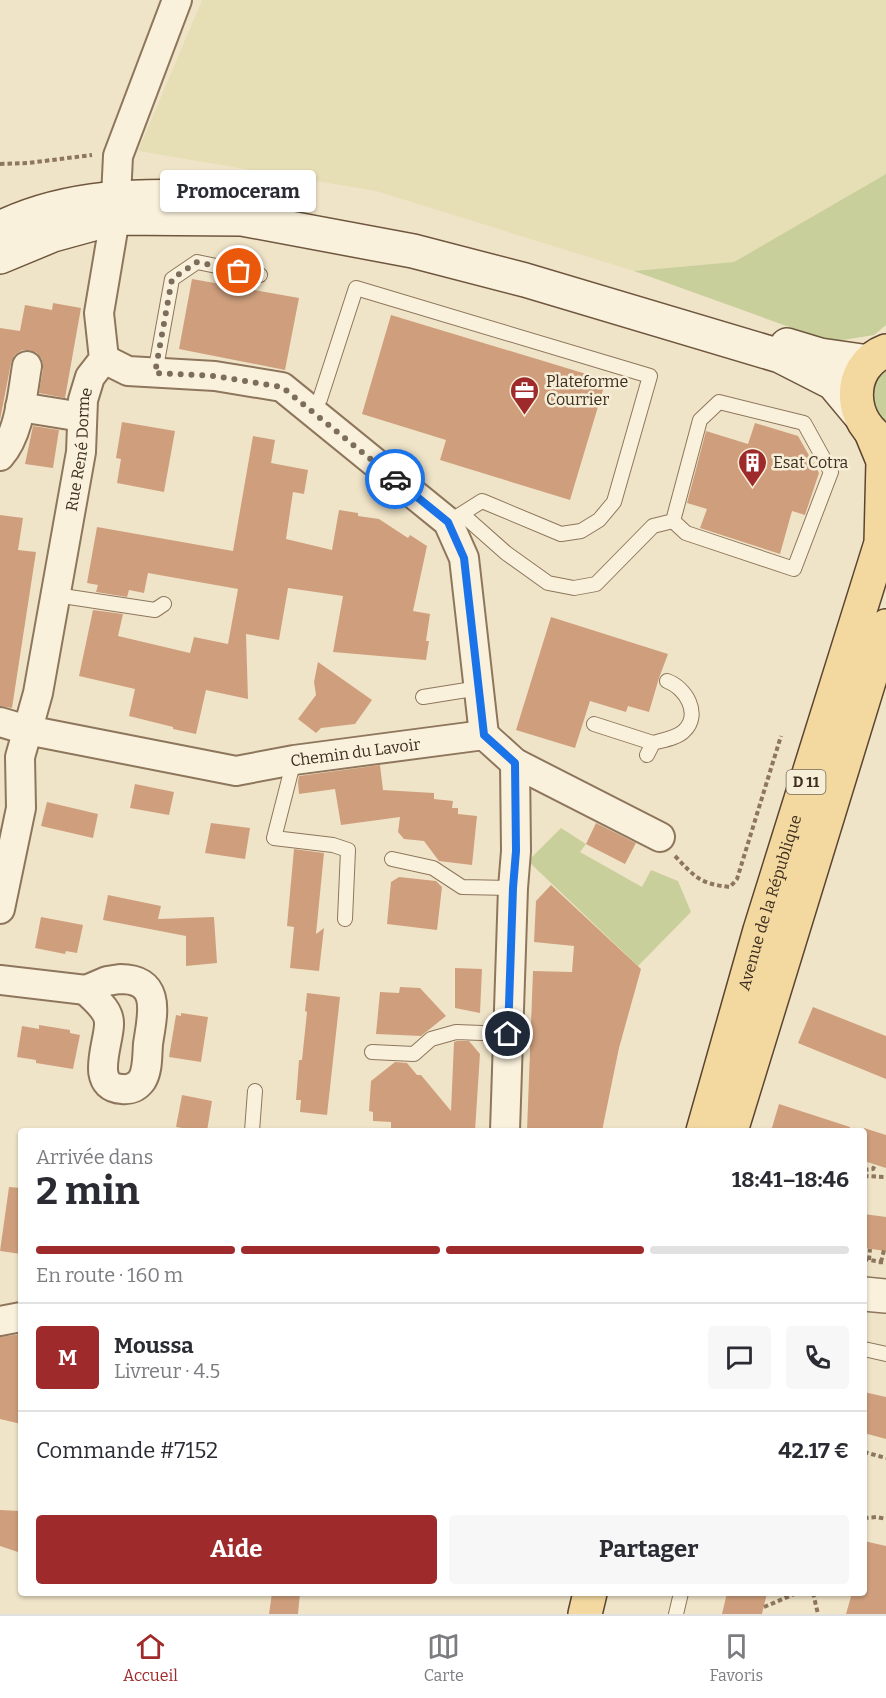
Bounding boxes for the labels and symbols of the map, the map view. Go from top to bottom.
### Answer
callout: Promoceram [161,169,317,211]
pin [213,245,264,296]
place label: Plateforme Courrier [546,372,628,409]
office icon: Plateforme Courrier [509,374,541,416]
street label: Rue René Dorme [61,385,96,513]
building icon: Esat Cotra [736,446,768,488]
courier [365,449,425,509]
place label: Esat Cotra [773,453,848,472]
street label: Chemin du Lavoir [289,734,421,770]
road number: D 11 [786,770,826,794]
street label: Avenue de la République [734,812,805,992]
pin [482,1008,533,1059]

